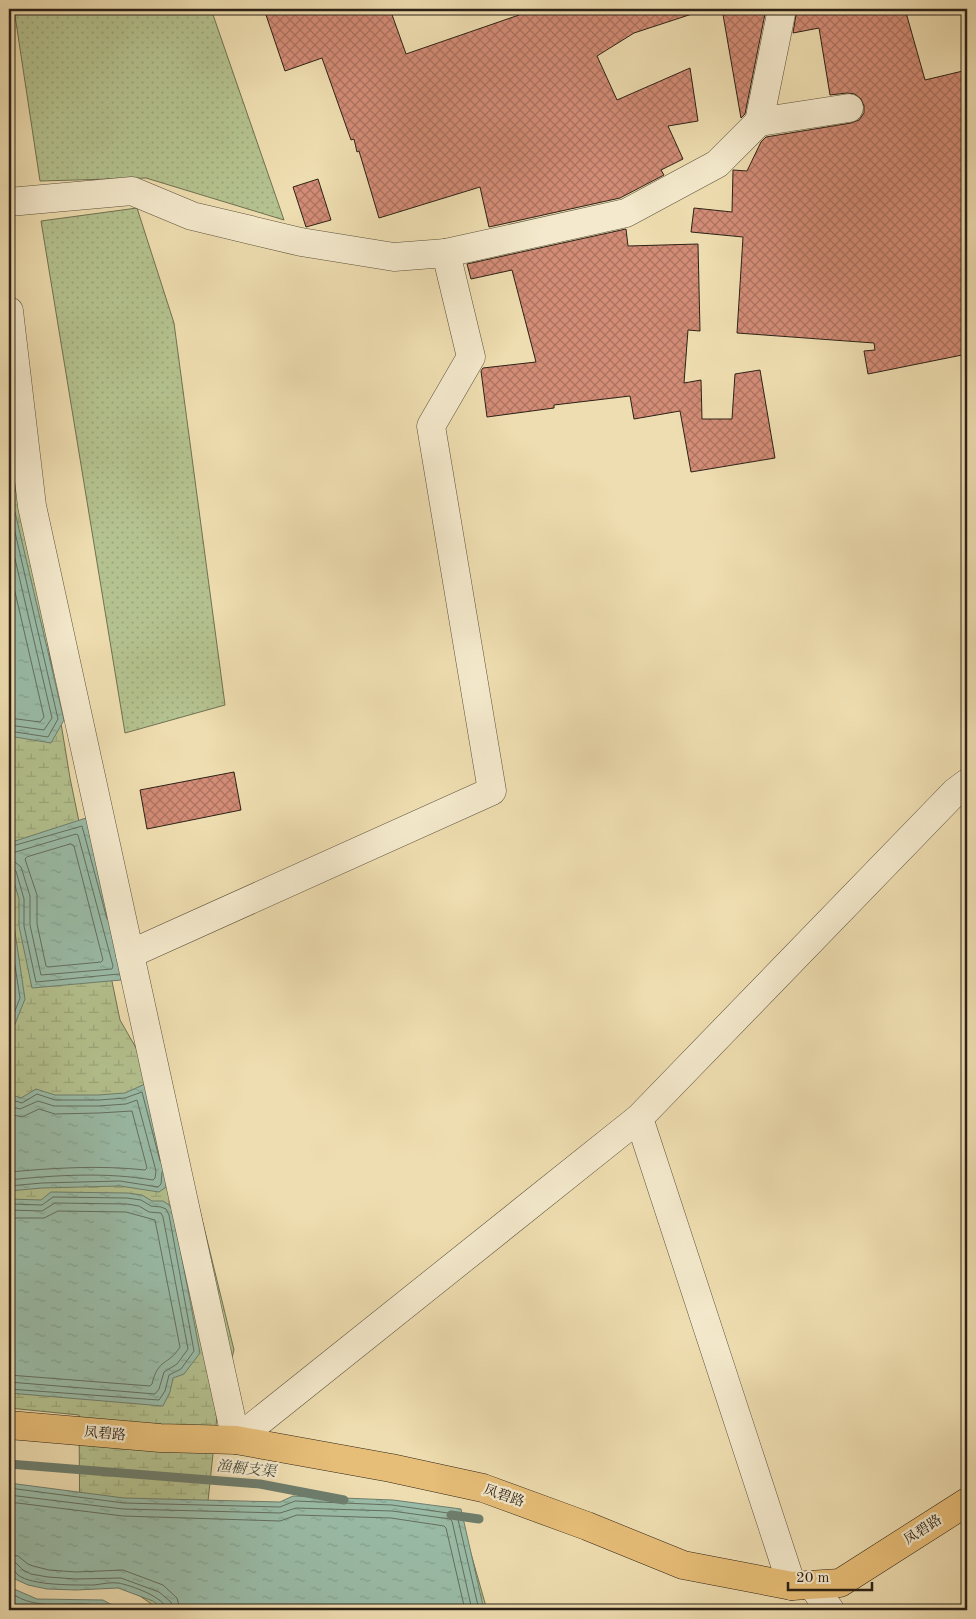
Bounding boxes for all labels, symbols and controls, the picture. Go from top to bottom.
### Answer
street label: 凤碧路 [83,1424,127,1443]
water label: 渔橱支渠 [215,1457,279,1481]
street label: 凤碧路 [482,1482,526,1509]
street label: 凤碧路 [901,1512,944,1547]
scale bar [788,1559,872,1591]
text: 20 m [796,1571,830,1586]

